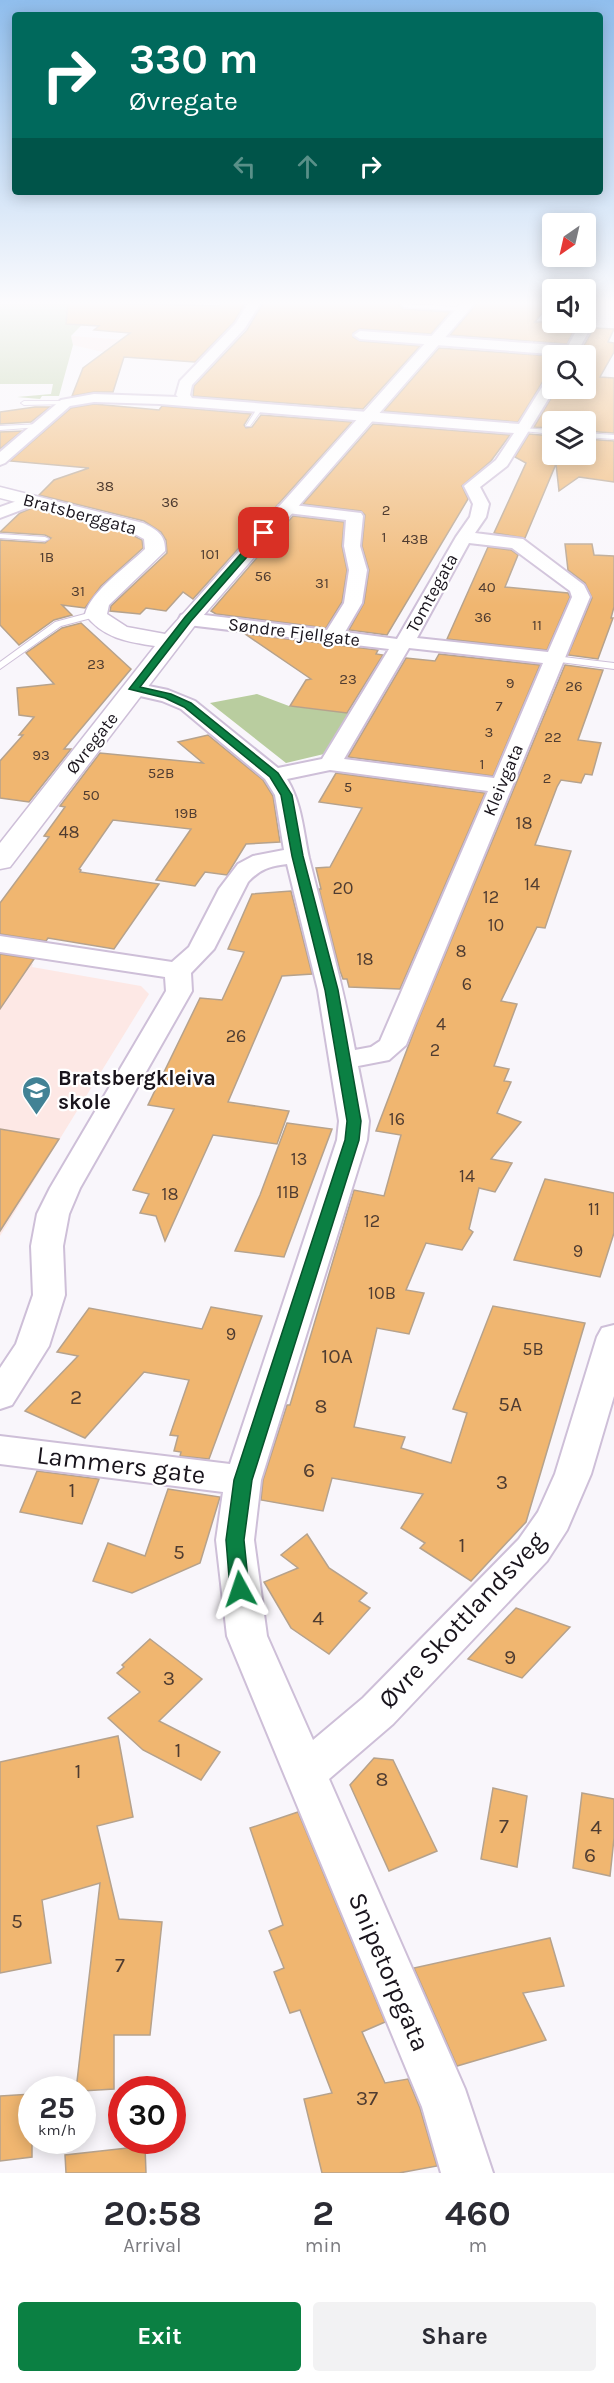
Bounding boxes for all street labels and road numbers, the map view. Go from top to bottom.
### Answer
street label: Bratsberggata [21,488,139,540]
street label: Tomtegata [401,550,463,636]
street label: Søndre Fjellgate [227,613,361,651]
street label: Øvregate [61,708,123,778]
street label: Kleivgata [478,741,528,819]
street label: Lammers gate [35,1439,207,1491]
street label: Øvre Skottlandsveg [372,1525,552,1715]
street label: Snipetorpgata [342,1888,436,2056]

